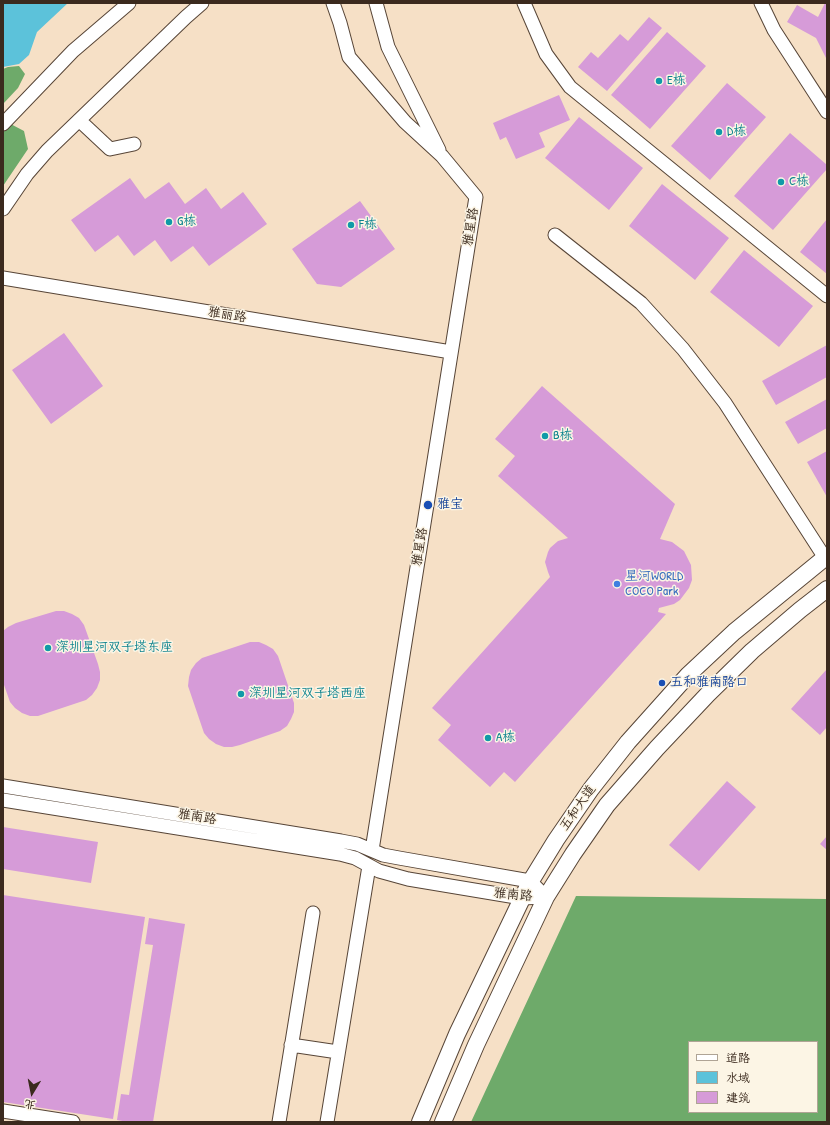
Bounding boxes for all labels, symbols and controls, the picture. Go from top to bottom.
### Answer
place label: E栋 [667,73,686,89]
marker: E栋 [654,76,664,86]
place label: D栋 [727,124,746,140]
marker: D栋 [714,127,724,137]
place label: C栋 [789,174,809,190]
marker: C栋 [776,177,786,187]
street label: 雅星路 [460,207,482,247]
place label: G栋 [177,214,196,230]
marker: G栋 [164,217,174,227]
place label: F栋 [359,217,377,233]
marker: F栋 [346,220,356,230]
street label: 雅丽路 [207,304,247,326]
place label: B栋 [553,428,573,444]
marker: B栋 [540,431,550,441]
place label: 雅宝 [437,497,463,513]
marker: 雅宝 [422,499,434,511]
street label: 雅星路 [409,527,431,567]
place label: 星河WORLD COCO Park [625,569,683,600]
marker: 星河WORLD COCO Park [612,579,622,589]
place label: 深圳星河双子塔东座 [56,640,173,656]
marker: 深圳星河双子塔东座 [43,643,53,653]
place label: 五和雅南路口 [670,675,748,691]
marker: 五和雅南路口 [657,678,667,688]
place label: 深圳星河双子塔西座 [249,686,366,702]
marker: 深圳星河双子塔西座 [236,689,246,699]
place label: A栋 [496,730,515,746]
marker: A栋 [483,733,493,743]
street label: 五和大道 [557,782,599,834]
street label: 雅南路 [177,806,217,828]
street label: 雅南路 [493,886,533,904]
legend [688,1041,818,1113]
text: 道路 [726,1049,750,1066]
text: 水域 [726,1069,750,1086]
north arrow [12,1073,52,1113]
text: 建筑 [726,1089,750,1106]
text: 北 [23,1097,37,1113]

